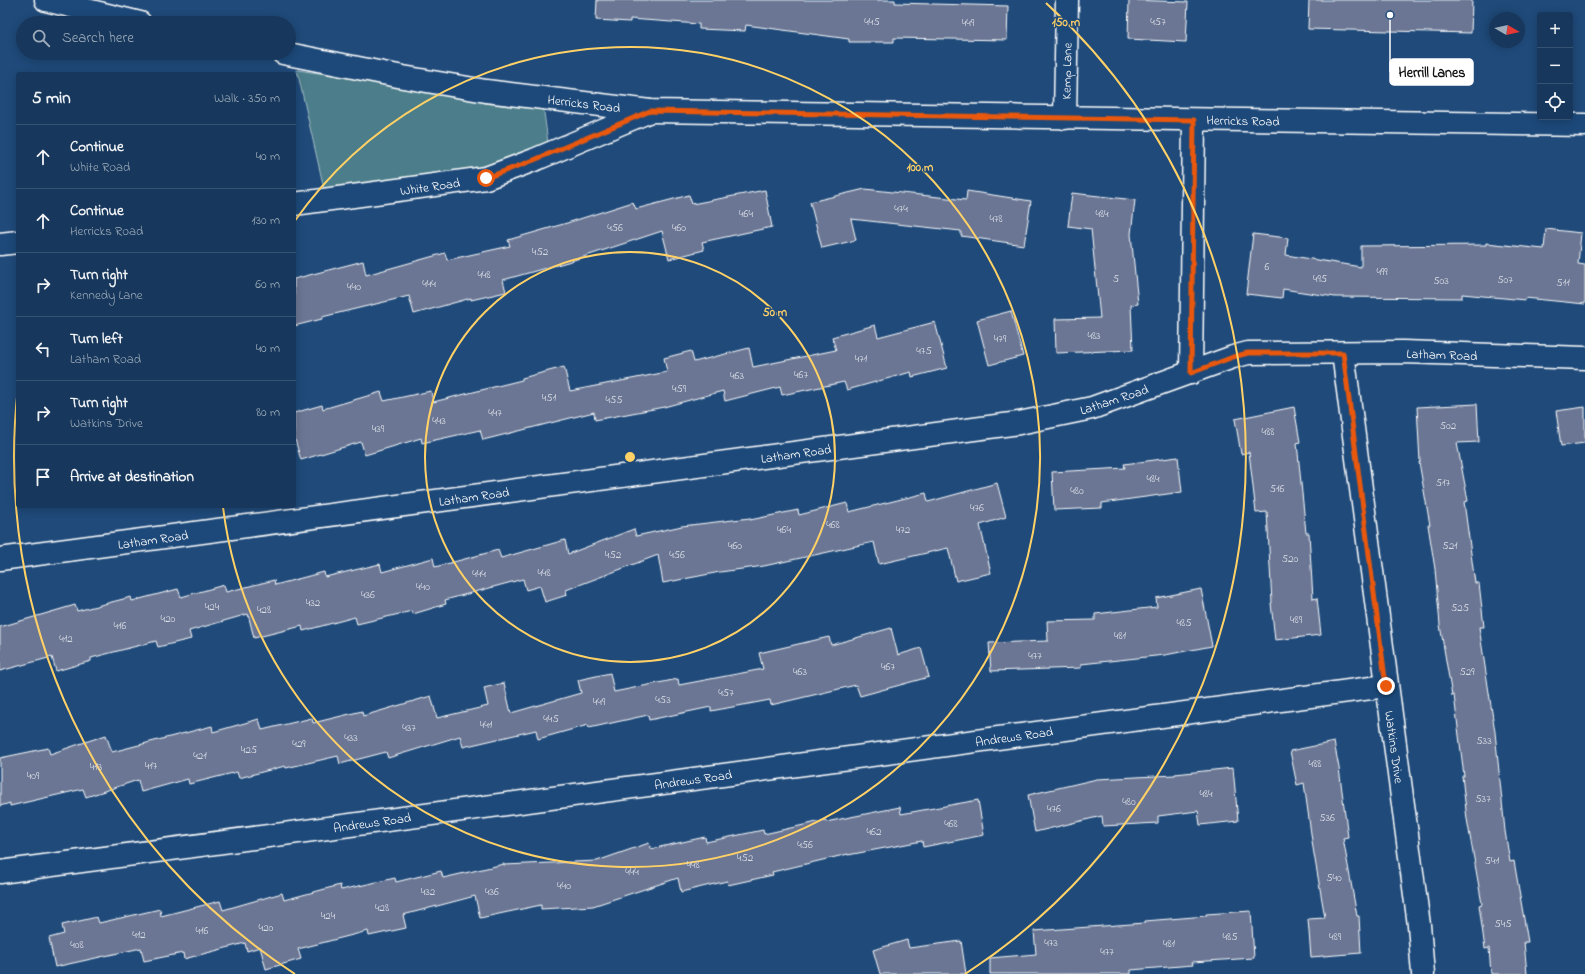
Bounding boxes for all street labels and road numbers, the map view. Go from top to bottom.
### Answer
street label: Kemp Lane [1058,42,1077,99]
street label: Herricks Road [546,91,622,118]
street label: Herricks Road [1206,111,1281,132]
street label: White Road [399,174,462,201]
street label: Latham Road [1406,345,1478,366]
street label: Latham Road [1078,380,1152,420]
street label: Latham Road [760,440,833,469]
street label: Latham Road [438,483,511,512]
street label: Latham Road [117,526,190,555]
street label: Watkins Drive [1379,710,1408,785]
street label: Andrews Road [974,723,1055,752]
street label: Andrews Road [653,766,734,795]
street label: Andrews Road [332,809,413,838]

